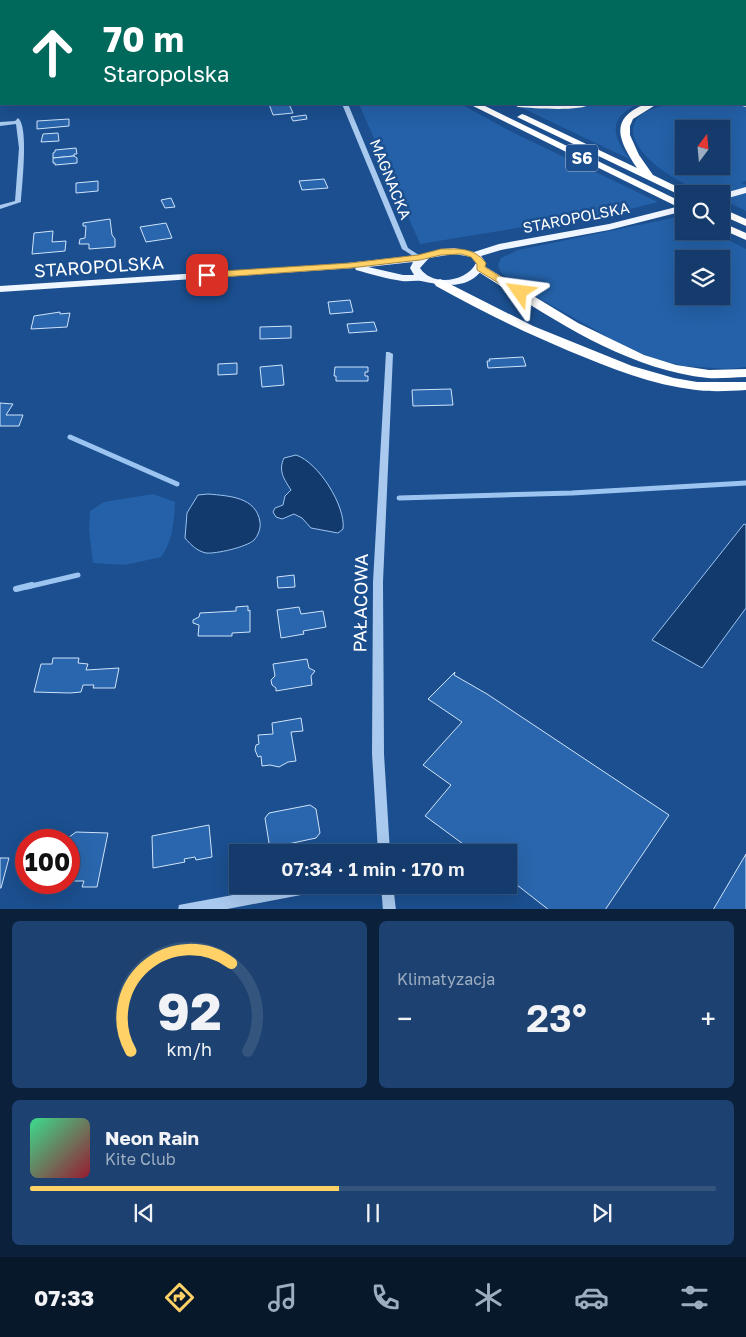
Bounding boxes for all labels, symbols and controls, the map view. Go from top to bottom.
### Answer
text: 70 m [103,18,184,60]
icon: ahead [20,20,85,85]
text: Staropolska [103,60,230,87]
north arrow [675,120,730,175]
map controls [675,120,730,305]
street label: MAGNACKA [367,136,415,222]
road number: S6 [566,144,598,172]
button: search [675,185,730,240]
street label: STAROPOLSKA [521,198,631,236]
street label: STAROPOLSKA [33,250,165,282]
button: layers [675,250,730,305]
pin [186,254,228,296]
icon: arrive [193,261,221,289]
position arrow [493,265,545,317]
street label: PAŁACOWA [348,553,372,653]
speed limit sign: 100 [15,829,80,894]
text: 07:34 · 1 min · 170 m [281,857,465,880]
text: Klimatyzacja [397,969,495,989]
text: 92 [157,979,222,1041]
text: 23° [526,995,587,1040]
text: − [397,1002,412,1035]
text: + [701,1002,716,1035]
text: km/h [167,1038,212,1060]
text: Neon Rain [105,1126,199,1149]
text: Kite Club [105,1149,176,1169]
icon: previous [130,1199,158,1227]
icon: pause [359,1199,387,1227]
icon: next [588,1199,616,1227]
icon: directions [162,1280,197,1315]
icon: music [265,1280,300,1315]
icon: phone [368,1280,403,1315]
icon: climate [471,1280,506,1315]
icon: car [574,1280,609,1315]
icon: filters [677,1280,712,1315]
text: 07:33 [34,1284,94,1311]

